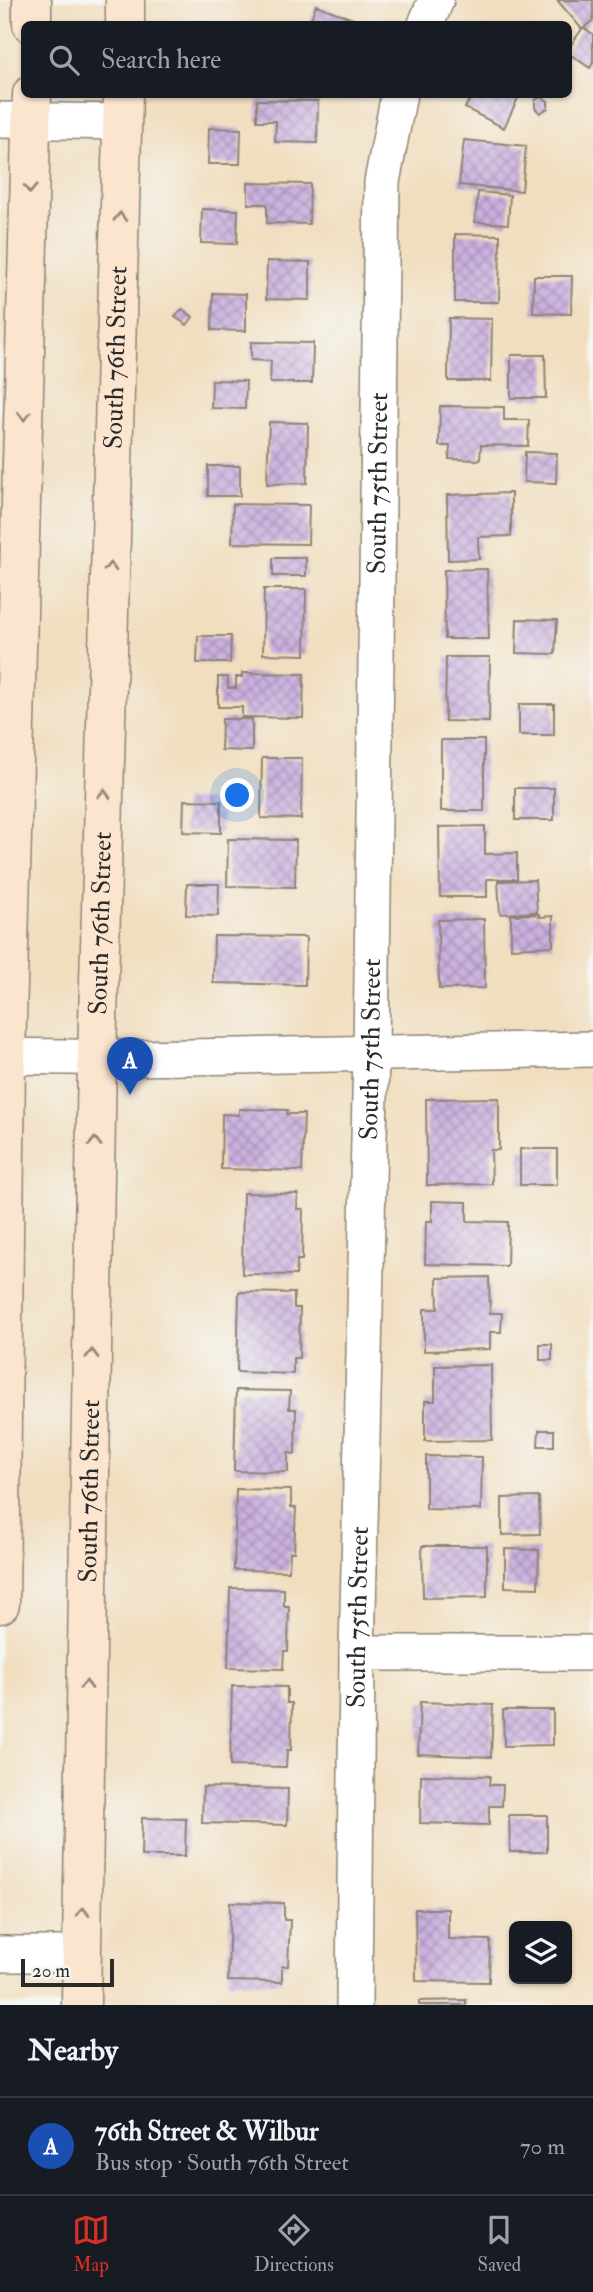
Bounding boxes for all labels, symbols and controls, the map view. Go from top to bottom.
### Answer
search box [21,21,572,98]
icon: search [45,41,83,79]
text: Search here [101,44,221,76]
one-way arrow [22,184,38,194]
one-way arrow [112,211,128,221]
street label: South 76th Street [97,265,134,449]
street label: South 75th Street [361,392,395,574]
one-way arrow [16,411,32,422]
one-way arrow [103,561,118,572]
your location [220,778,254,812]
one-way arrow [96,788,112,799]
street label: South 76th Street [82,831,119,1015]
street label: South 75th Street [353,958,388,1140]
pin: A [107,1037,153,1095]
one-way arrow [88,1136,103,1147]
one-way arrow [84,1348,100,1359]
street label: South 76th Street [72,1399,107,1583]
street label: South 75th Street [341,1526,376,1708]
one-way arrow [79,1679,94,1690]
one-way arrow [75,1907,90,1918]
map controls [509,1921,572,1984]
button: layers [509,1921,572,1984]
scale bar [21,1956,114,1988]
text: 20 m [32,1959,70,1983]
text: Nearby [28,2032,118,2069]
text: 76th Street & Wilbur [95,2116,319,2148]
text: A [44,2132,58,2161]
text: 70 m [520,2132,565,2161]
text: Bus stop · South 76th Street [95,2148,349,2177]
tab: Map [72,2211,110,2277]
tab: Directions [254,2211,334,2277]
tab: Saved [478,2211,521,2277]

